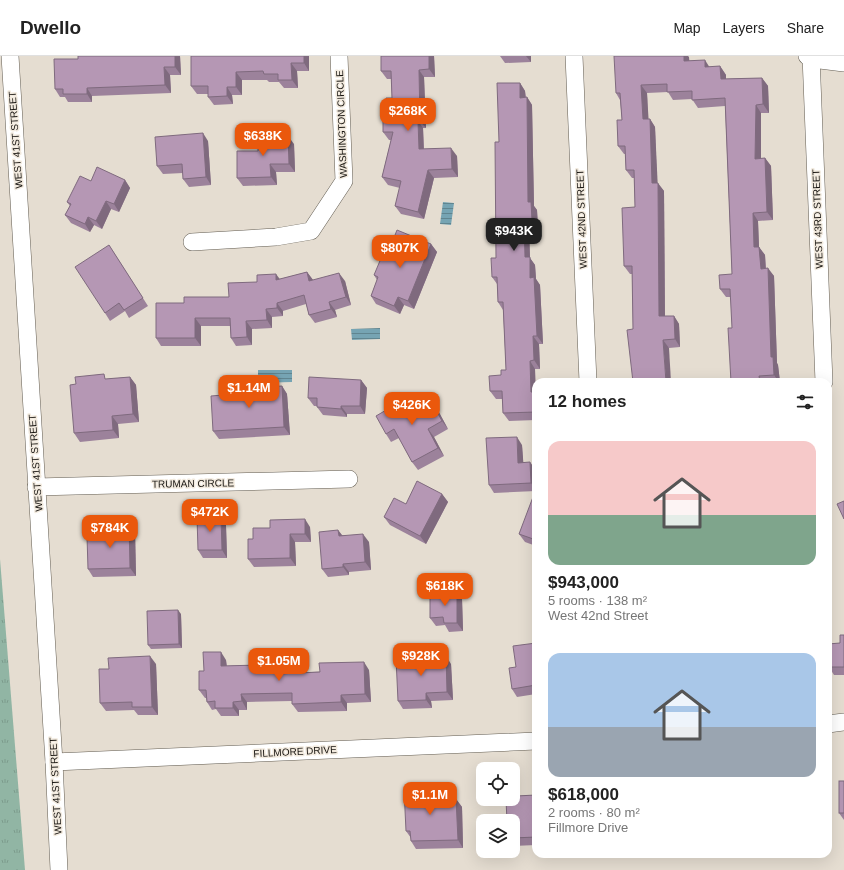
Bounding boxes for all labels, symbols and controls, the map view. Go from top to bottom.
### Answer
text: Dwello [20,17,81,38]
text: Map [673,20,701,36]
text: Layers [723,20,765,36]
text: Share [787,20,824,36]
street label: WASHINGTON CIRCLE [334,70,349,178]
street label: WEST 41ST STREET [7,91,24,189]
pin: $268K [380,98,436,132]
text: $268K [389,103,427,118]
pin: $638K [235,123,291,157]
text: $638K [244,128,282,143]
street label: WEST 42ND STREET [574,169,589,269]
street label: WEST 43RD STREET [810,169,825,269]
pin: $943K [486,218,542,252]
text: $943K [495,223,533,238]
pin: $807K [372,235,428,269]
text: $807K [381,240,419,255]
pin: $1.14M [216,375,282,409]
text: $1.14M [227,380,271,395]
icon: filters [794,391,816,413]
pin: $426K [384,392,440,426]
text: 12 homes [548,392,626,411]
text: $426K [393,397,431,412]
street label: WEST 41ST STREET [27,414,44,512]
icon: home [646,467,718,539]
street label: TRUMAN CIRCLE [152,477,235,490]
pin: $472K [182,499,238,533]
text: $472K [191,504,229,519]
pin: $784K [82,515,138,549]
text: $784K [91,520,129,535]
pin: $618K [417,573,473,607]
text: $943,000 [548,573,619,592]
text: $618K [426,578,464,593]
text: 5 rooms · 138 m² [548,593,647,608]
text: West 42nd Street [548,608,648,623]
pin: $928K [393,643,449,677]
pin: $1.05M [246,648,312,682]
text: $928K [402,648,440,663]
text: $1.05M [257,653,301,668]
icon: home [646,679,718,751]
street label: WEST 41ST STREET [47,737,64,835]
street label: FILLMORE DRIVE [253,744,337,759]
map controls [476,762,520,858]
button: locate [476,762,520,806]
pin: $1.1M [402,782,458,816]
text: $618,000 [548,785,619,804]
text: $1.1M [412,787,448,802]
text: 2 rooms · 80 m² [548,805,640,820]
button: layers [476,814,520,858]
text: Fillmore Drive [548,820,628,835]

